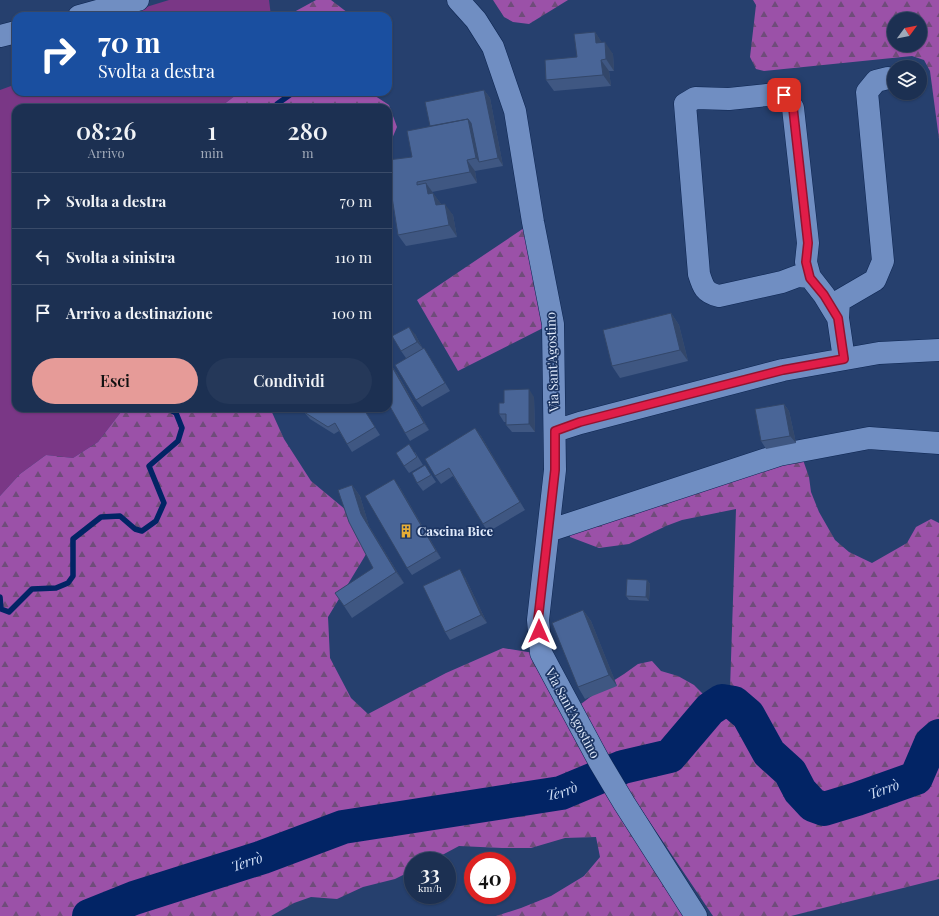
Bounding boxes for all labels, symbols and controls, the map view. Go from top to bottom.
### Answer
north arrow [887,12,927,52]
map controls [887,12,927,100]
text: 70 m [98,23,161,60]
icon: right [32,28,84,80]
text: Svolta a destra [98,59,215,83]
button: layers [887,60,927,100]
pin [767,78,801,112]
icon: arrive [773,84,795,106]
text: 08:26 [76,114,136,146]
text: 1 [207,114,216,146]
text: 280 [288,114,328,146]
text: Arrivo [88,144,125,161]
text: min [200,144,224,161]
text: m [302,144,314,161]
icon: right [32,190,54,212]
text: Svolta a destra [66,191,166,211]
text: 70 m [340,191,372,211]
icon: left [32,246,54,268]
text: Svolta a sinistra [66,247,175,267]
text: 110 m [335,247,372,267]
icon: arrive [32,302,54,324]
text: Arrivo a destinazione [66,303,213,323]
text: 100 m [331,303,372,323]
street label: Via Sant'Agostino [541,312,562,413]
button: Esci [32,358,198,404]
button: Condividi [206,358,372,404]
place label: Cascina Bice [417,522,493,539]
building icon: Cascina Bice [398,523,414,539]
position arrow [518,610,560,652]
street label: Via Sant'Agostino [542,664,604,761]
water label: Terrò [865,775,902,803]
water label: Terrò [545,777,580,804]
water label: Terrò [229,848,265,876]
speed limit sign: 40 [464,852,516,904]
text: 33 [420,859,440,886]
text: km/h [418,881,442,895]

